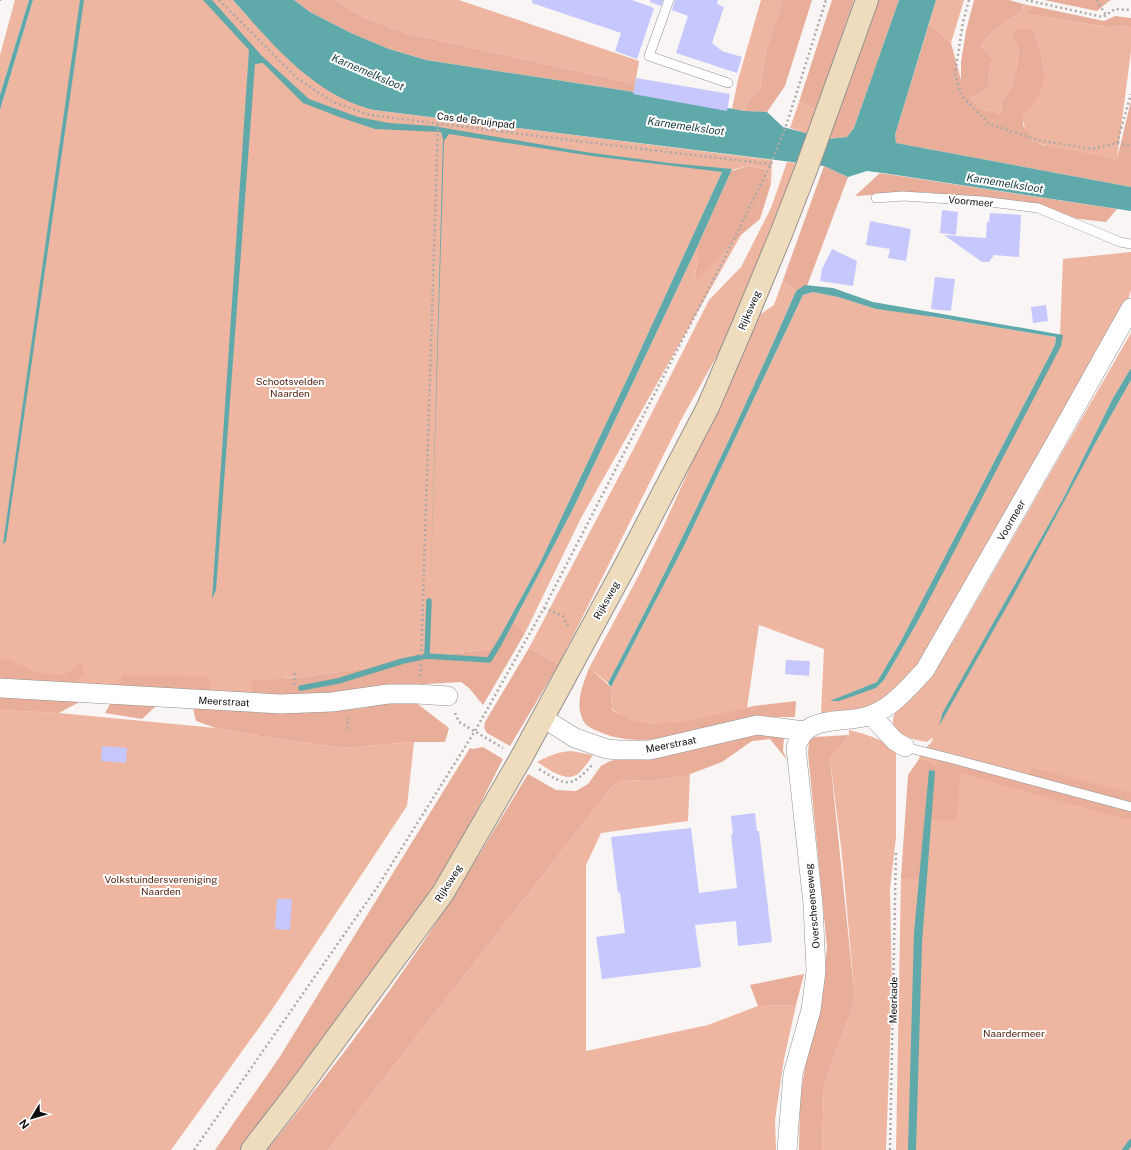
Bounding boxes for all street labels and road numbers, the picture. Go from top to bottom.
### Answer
street label: Cas de Bruijnpad [436,109,516,131]
street label: Voormeer [948,193,994,209]
street label: Rijksweg [735,288,763,332]
street label: Voormeer [994,497,1028,543]
street label: Rijksweg [591,579,621,621]
street label: Meerstraat [198,694,250,708]
street label: Meerstraat [645,733,697,755]
street label: Rijksweg [432,862,464,904]
street label: Overscheenseweg [802,863,822,949]
street label: Meerkade [887,976,899,1023]

